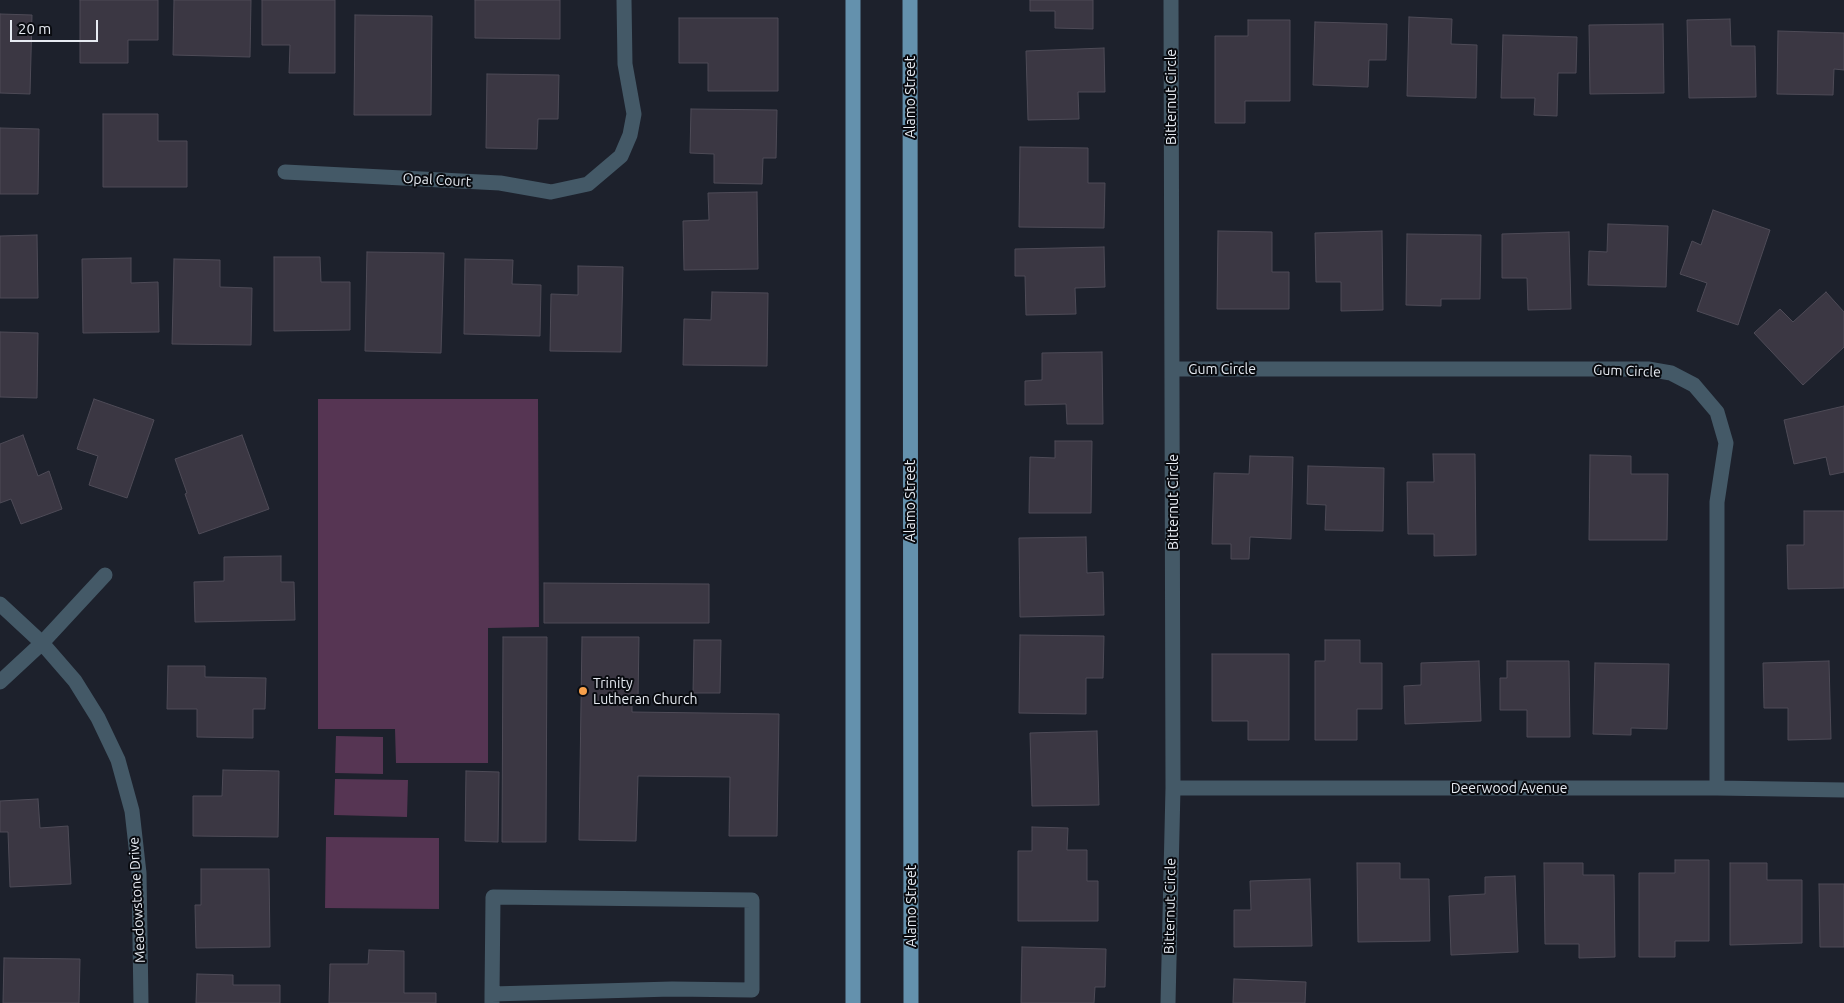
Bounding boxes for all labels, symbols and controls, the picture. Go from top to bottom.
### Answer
scale bar [12,10,100,42]
text: 20 m [18,20,51,37]
street label: Bitternut Circle [1163,49,1179,145]
street label: Alamo Street [902,56,918,138]
street label: Opal Court [402,170,472,190]
street label: Gum Circle [1188,361,1256,377]
street label: Gum Circle [1593,361,1661,381]
street label: Bitternut Circle [1165,454,1181,550]
street label: Alamo Street [902,460,918,542]
place label: Trinity Lutheran Church [593,675,697,708]
marker: Trinity Lutheran Church [577,685,589,697]
street label: Deerwood Avenue [1451,780,1567,796]
street label: Meadowstone Drive [125,837,149,963]
street label: Bitternut Circle [1161,858,1179,954]
street label: Alamo Street [903,865,919,947]

